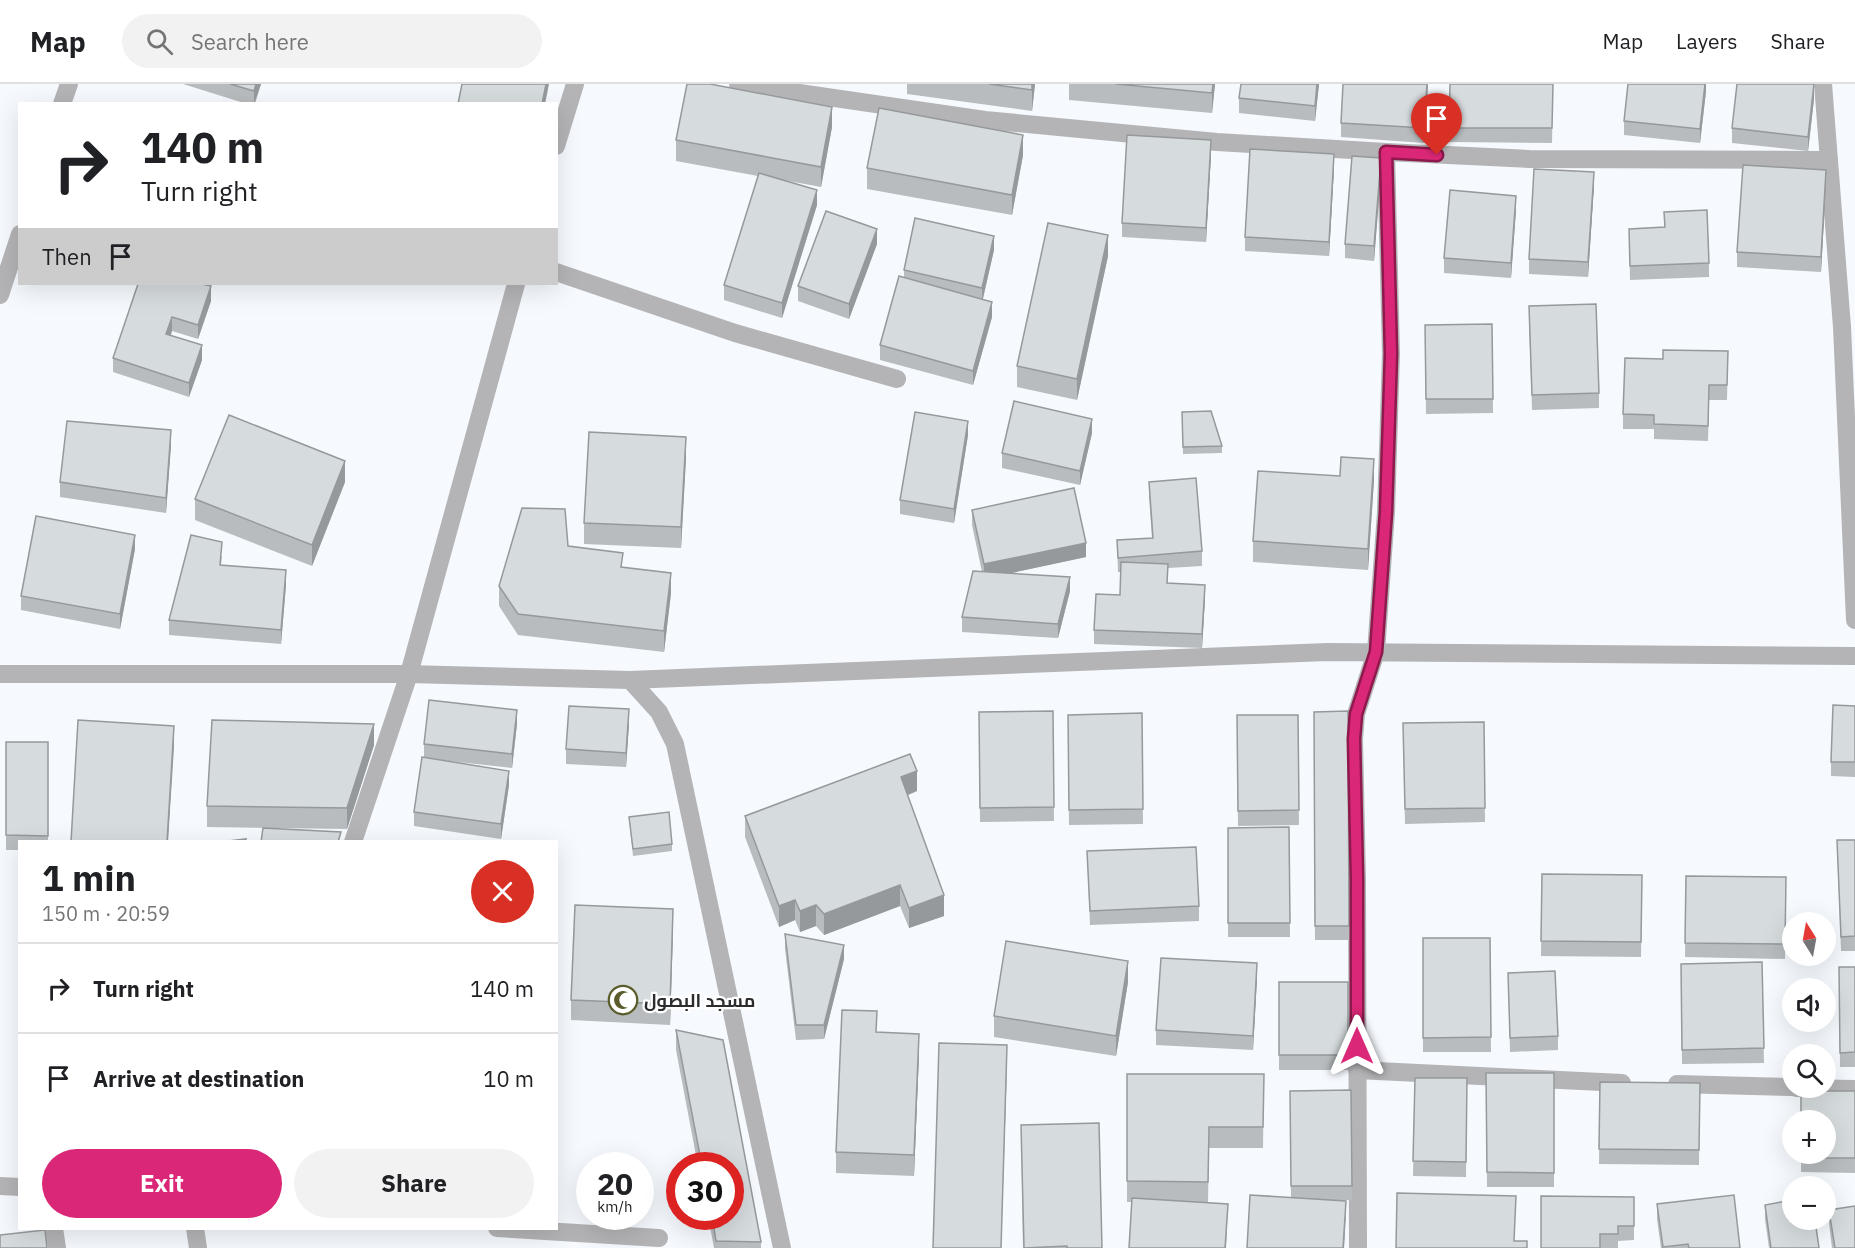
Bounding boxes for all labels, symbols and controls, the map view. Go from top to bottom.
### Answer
search box [122,14,542,68]
text: Map [30,23,86,60]
icon: search [143,25,176,58]
text: Search here [191,27,309,56]
text: Map [1603,27,1643,55]
text: Layers [1676,27,1738,55]
text: Share [1771,27,1825,55]
pin [1411,93,1462,155]
icon: arrive [1420,102,1453,135]
text: 140 m [141,120,264,175]
icon: right [42,126,120,204]
text: Turn right [141,173,258,208]
icon: arrive [104,240,137,273]
text: Then [42,242,92,271]
text: 1 min [42,854,136,901]
button: close [471,860,534,923]
text: 150 m · 20:59 [42,900,170,927]
north arrow [1782,912,1836,966]
map controls [1782,912,1836,1230]
icon: right [42,972,75,1005]
text: Turn right [93,974,194,1003]
text: 140 m [470,974,534,1003]
button: sound [1782,978,1836,1032]
mosque icon: مسجد البصول [607,984,639,1016]
place label: مسجد البصول [644,989,755,1012]
position arrow [1325,1014,1389,1078]
button: search [1782,1044,1836,1098]
icon: arrive [42,1062,75,1095]
text: Arrive at destination [93,1064,304,1093]
text: 10 m [483,1064,534,1093]
button: + [1782,1110,1836,1164]
button: Exit [42,1149,282,1218]
button: Share [294,1149,534,1218]
speed limit sign: 30 [666,1152,744,1230]
text: 20 [597,1164,633,1203]
button: − [1782,1176,1836,1230]
text: km/h [597,1197,633,1216]

